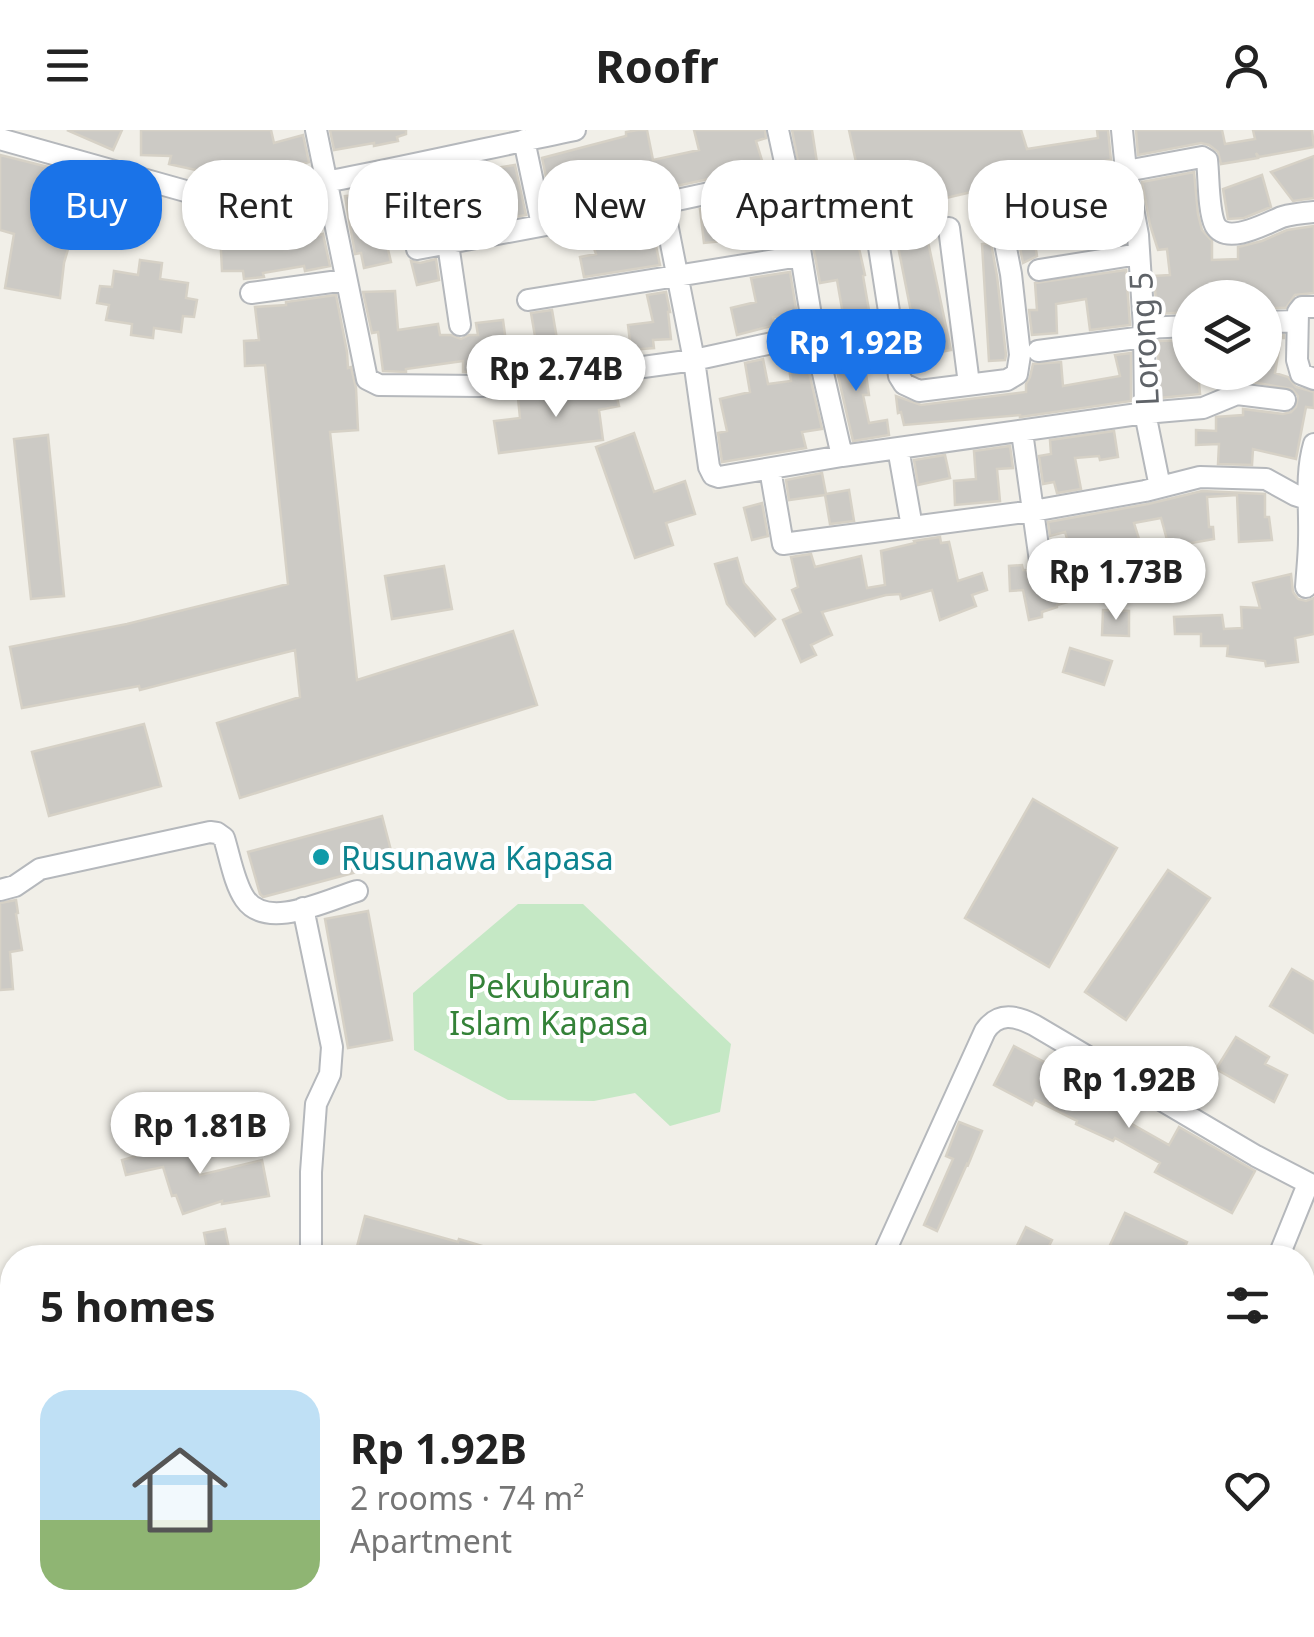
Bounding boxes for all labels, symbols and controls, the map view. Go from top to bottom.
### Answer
text: Roofr [595,35,719,96]
icon: menu [40,38,95,93]
icon: person [1219,38,1274,93]
chip: Buy [30,160,162,250]
chip: Rent [182,160,328,250]
chip: Filters [348,160,518,250]
chip: New [538,160,681,250]
chip: Apartment [701,160,948,250]
chip: House [968,160,1144,250]
street label: Lorong 5 [1118,271,1168,407]
map controls [1172,280,1282,390]
button: layers [1172,280,1282,390]
pin: Rp 1.92B [753,309,959,394]
text: Rp 1.92B [789,320,923,363]
pin: Rp 2.74B [453,335,659,420]
text: Rp 2.74B [489,346,623,389]
pin: Rp 1.73B [1013,538,1219,623]
text: Rp 1.73B [1049,549,1183,592]
place label: Rusunawa Kapasa [341,836,614,879]
marker: Rusunawa Kapasa [310,846,332,868]
park label: Pekuburan Islam Kapasa [449,964,649,1044]
pin: Rp 1.92B [1026,1046,1232,1131]
text: Rp 1.92B [1062,1057,1196,1100]
pin: Rp 1.81B [97,1092,303,1177]
text: Rp 1.81B [133,1103,267,1146]
text: 5 homes [40,1277,216,1334]
icon: filters [1220,1278,1275,1333]
text: Rp 1.92B [350,1419,527,1476]
icon: home [120,1430,240,1550]
icon: heart [1220,1463,1275,1518]
text: 2 rooms · 74 m² [350,1476,584,1519]
text: Apartment [350,1519,512,1562]

